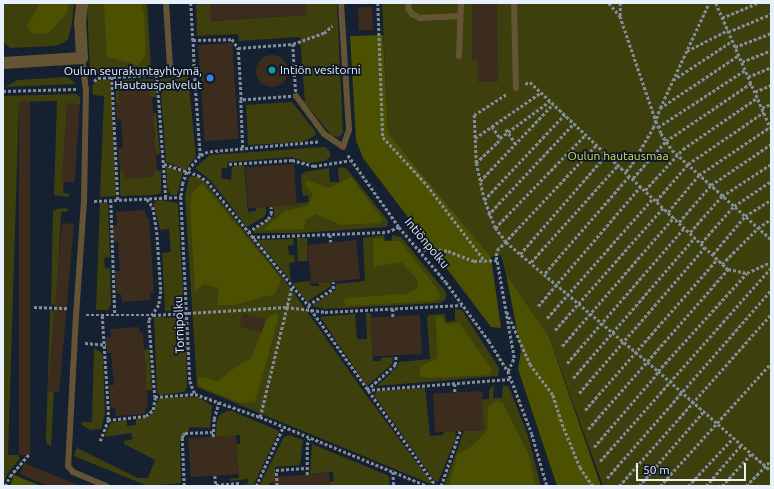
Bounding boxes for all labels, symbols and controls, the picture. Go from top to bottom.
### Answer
place label: Intiön vesitorni [280,63,361,77]
place label: Oulun seurakuntayhtymä, Hautauspalvelut [64,64,202,92]
marker: Intiön vesitorni [267,65,277,75]
marker: Oulun seurakuntayhtymä, Hautauspalvelut [205,73,215,83]
park label: Oulun hautausmaa [567,149,669,163]
street label: Intiönpolku [402,215,452,271]
street label: Tornipolku [171,296,187,354]
scale bar [638,455,748,481]
text: 50 m [643,463,670,476]

